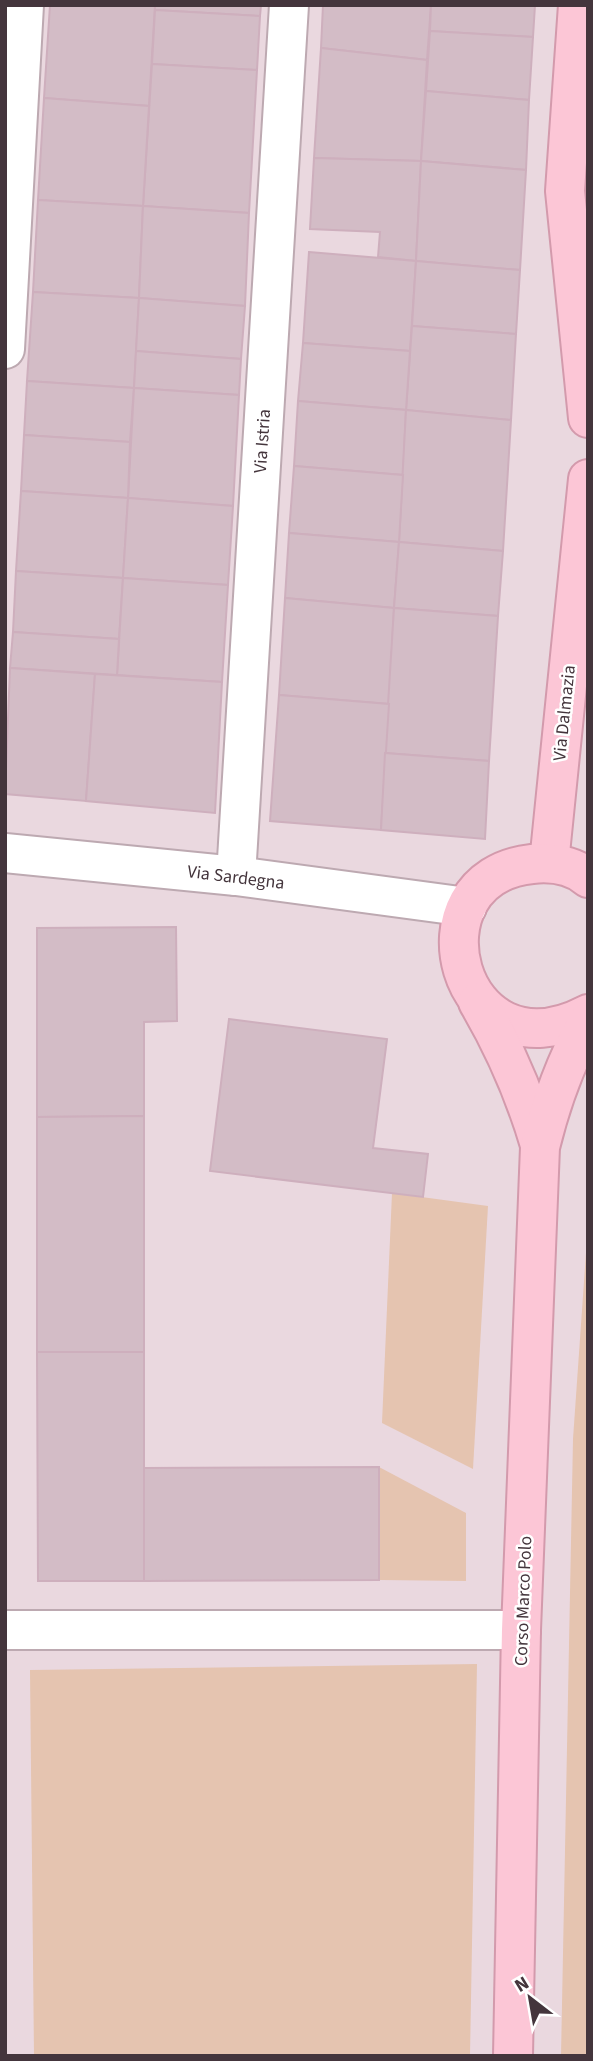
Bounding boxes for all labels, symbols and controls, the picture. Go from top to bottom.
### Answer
street label: Via Istria [248,408,277,474]
street label: Via Dalmazia [547,664,582,762]
street label: Via Sardegna [186,859,286,896]
street label: Corso Marco Polo [509,1535,538,1667]
north arrow [495,1963,565,2033]
text: N [510,1970,534,2000]

